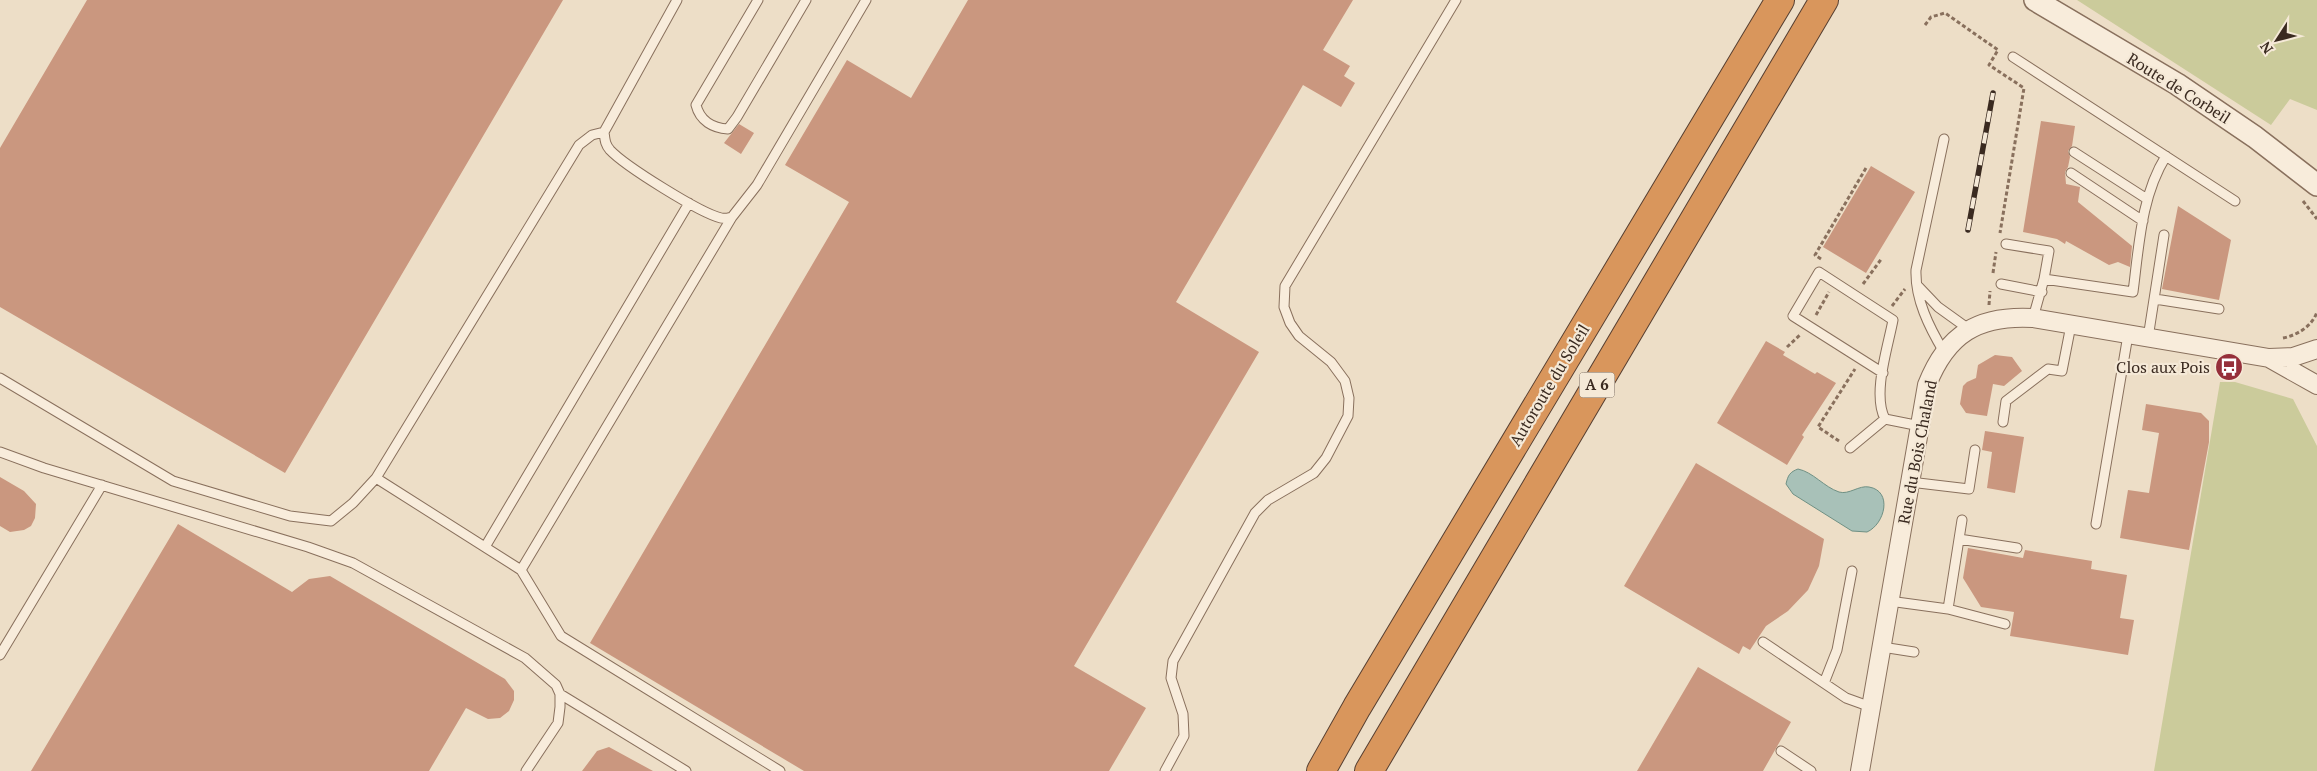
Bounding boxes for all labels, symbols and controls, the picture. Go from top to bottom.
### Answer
north arrow [2252,15,2302,65]
text: N [2255,38,2277,58]
street label: Route de Corbeil [2123,47,2235,129]
street label: Autoroute du Soleil [1504,320,1594,450]
bus stop icon: Clos aux Pois [2214,352,2244,382]
place label: Clos aux Pois [2116,356,2210,378]
road number: A 6 [1580,372,1614,398]
street label: Rue du Bois Chaland [1892,378,1942,526]

